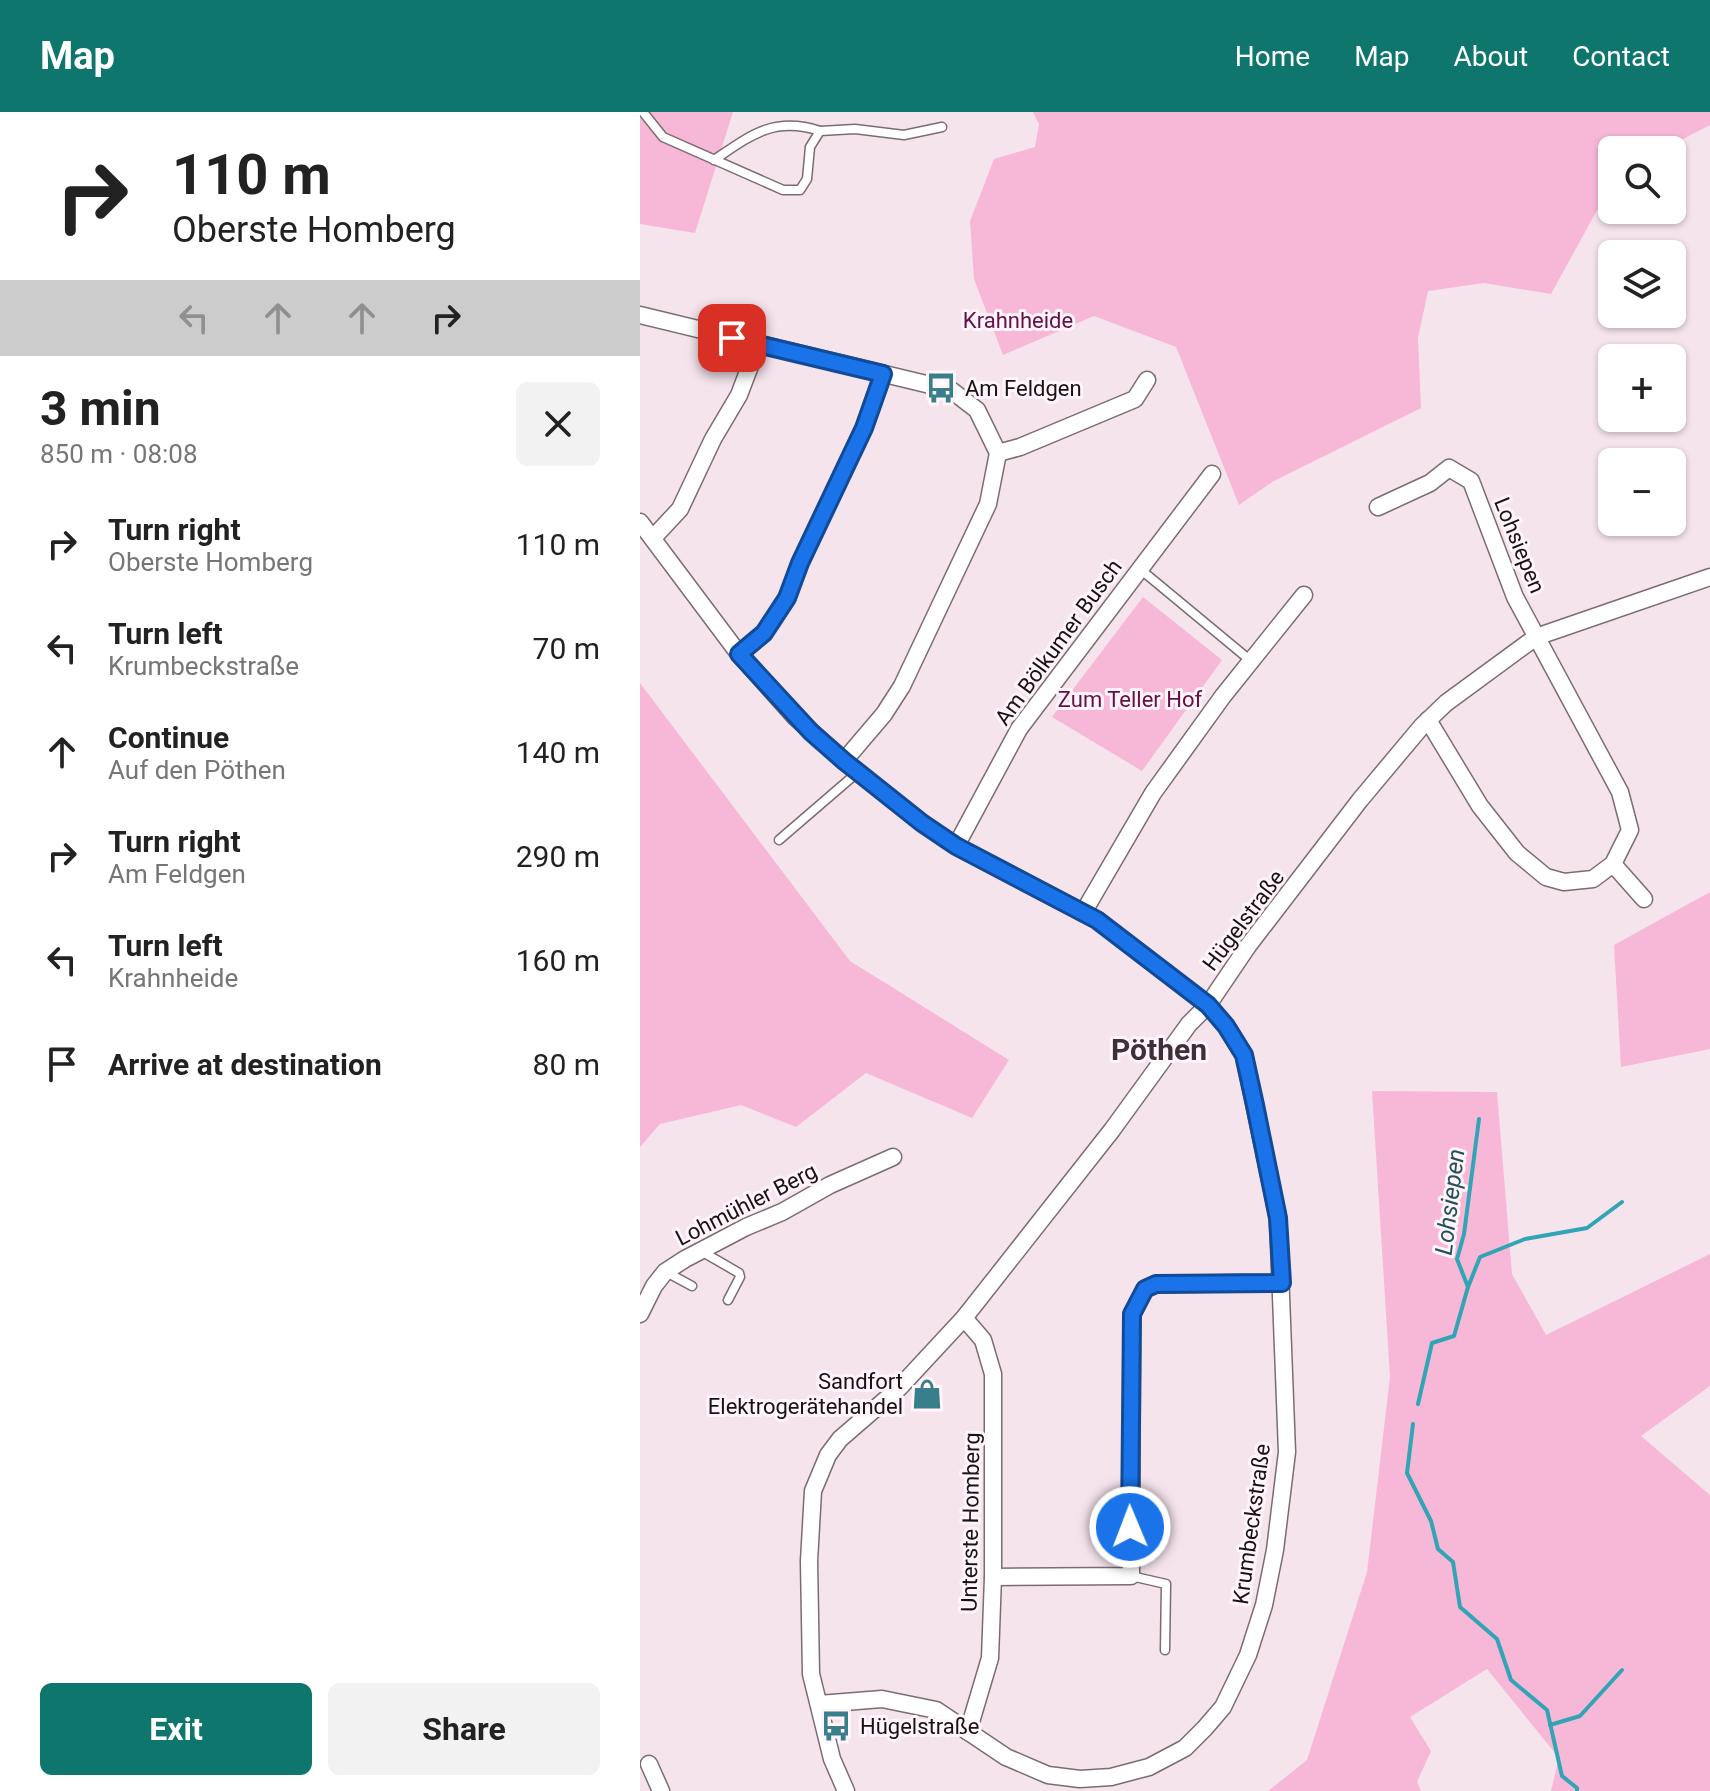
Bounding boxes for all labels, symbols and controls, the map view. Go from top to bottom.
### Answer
text: Map [40,34,115,78]
text: Home [1235,40,1310,73]
text: Map [1354,40,1410,73]
text: About [1454,40,1528,73]
text: Contact [1572,40,1670,73]
map controls [1598,136,1686,536]
button: search [1598,136,1686,224]
text: 110 m [172,142,331,208]
icon: right [40,144,144,248]
text: Oberste Homberg [172,209,456,251]
button: layers [1598,240,1686,328]
icon: left [172,296,216,340]
icon: ahead [256,296,300,340]
icon: ahead [340,296,384,340]
icon: right [424,296,468,340]
pin [698,304,766,372]
park label: Krahnheide [963,308,1073,333]
icon: arrive [710,316,754,360]
button: + [1598,344,1686,432]
bus stop icon: Am Feldgen [924,371,958,405]
place label: Am Feldgen [965,376,1082,401]
text: 3 min [40,380,161,437]
button: close [516,382,600,466]
text: 850 m · 08:08 [40,439,198,469]
button: − [1598,448,1686,536]
street label: Lohsiepen [1489,494,1550,597]
text: Turn right [108,512,241,547]
icon: right [40,522,84,566]
text: 110 m [516,527,600,562]
text: Oberste Homberg [108,547,313,577]
street label: Am Bölkumer Busch [990,555,1127,730]
text: Turn left [108,616,223,651]
icon: left [40,626,84,670]
text: 70 m [533,631,600,666]
text: Krumbeckstraße [108,651,299,681]
park label: Zum Teller Hof [1058,687,1203,712]
text: Continue [108,720,229,755]
icon: ahead [40,730,84,774]
text: 140 m [516,735,600,770]
text: Auf den Pöthen [108,755,286,785]
text: Turn right [108,824,241,859]
icon: right [40,834,84,878]
text: 290 m [516,839,600,874]
text: Am Feldgen [108,859,246,889]
street label: Hügelstraße [1197,865,1289,976]
text: Turn left [108,928,223,963]
icon: left [40,938,84,982]
text: 160 m [516,943,600,978]
text: Krahnheide [108,963,238,993]
district label: Pöthen [1111,1032,1207,1067]
icon: arrive [40,1042,84,1086]
text: Arrive at destination [108,1047,382,1082]
text: 80 m [533,1047,600,1082]
water label: Lohsiepen [1430,1147,1470,1257]
street label: Lohmühler Berg [672,1158,821,1251]
place label: Sandfort Elektrogerätehandel [708,1369,903,1419]
shop icon: Sandfort Elektrogerätehandel [910,1377,944,1411]
street label: Unterste Homberg [956,1432,985,1612]
street label: Krumbeckstraße [1228,1442,1275,1606]
position arrow [1088,1485,1172,1569]
button: Exit [40,1683,312,1775]
button: Share [328,1683,600,1775]
bus stop icon: Hügelstraße [819,1709,853,1743]
place label: Hügelstraße [860,1714,980,1739]

